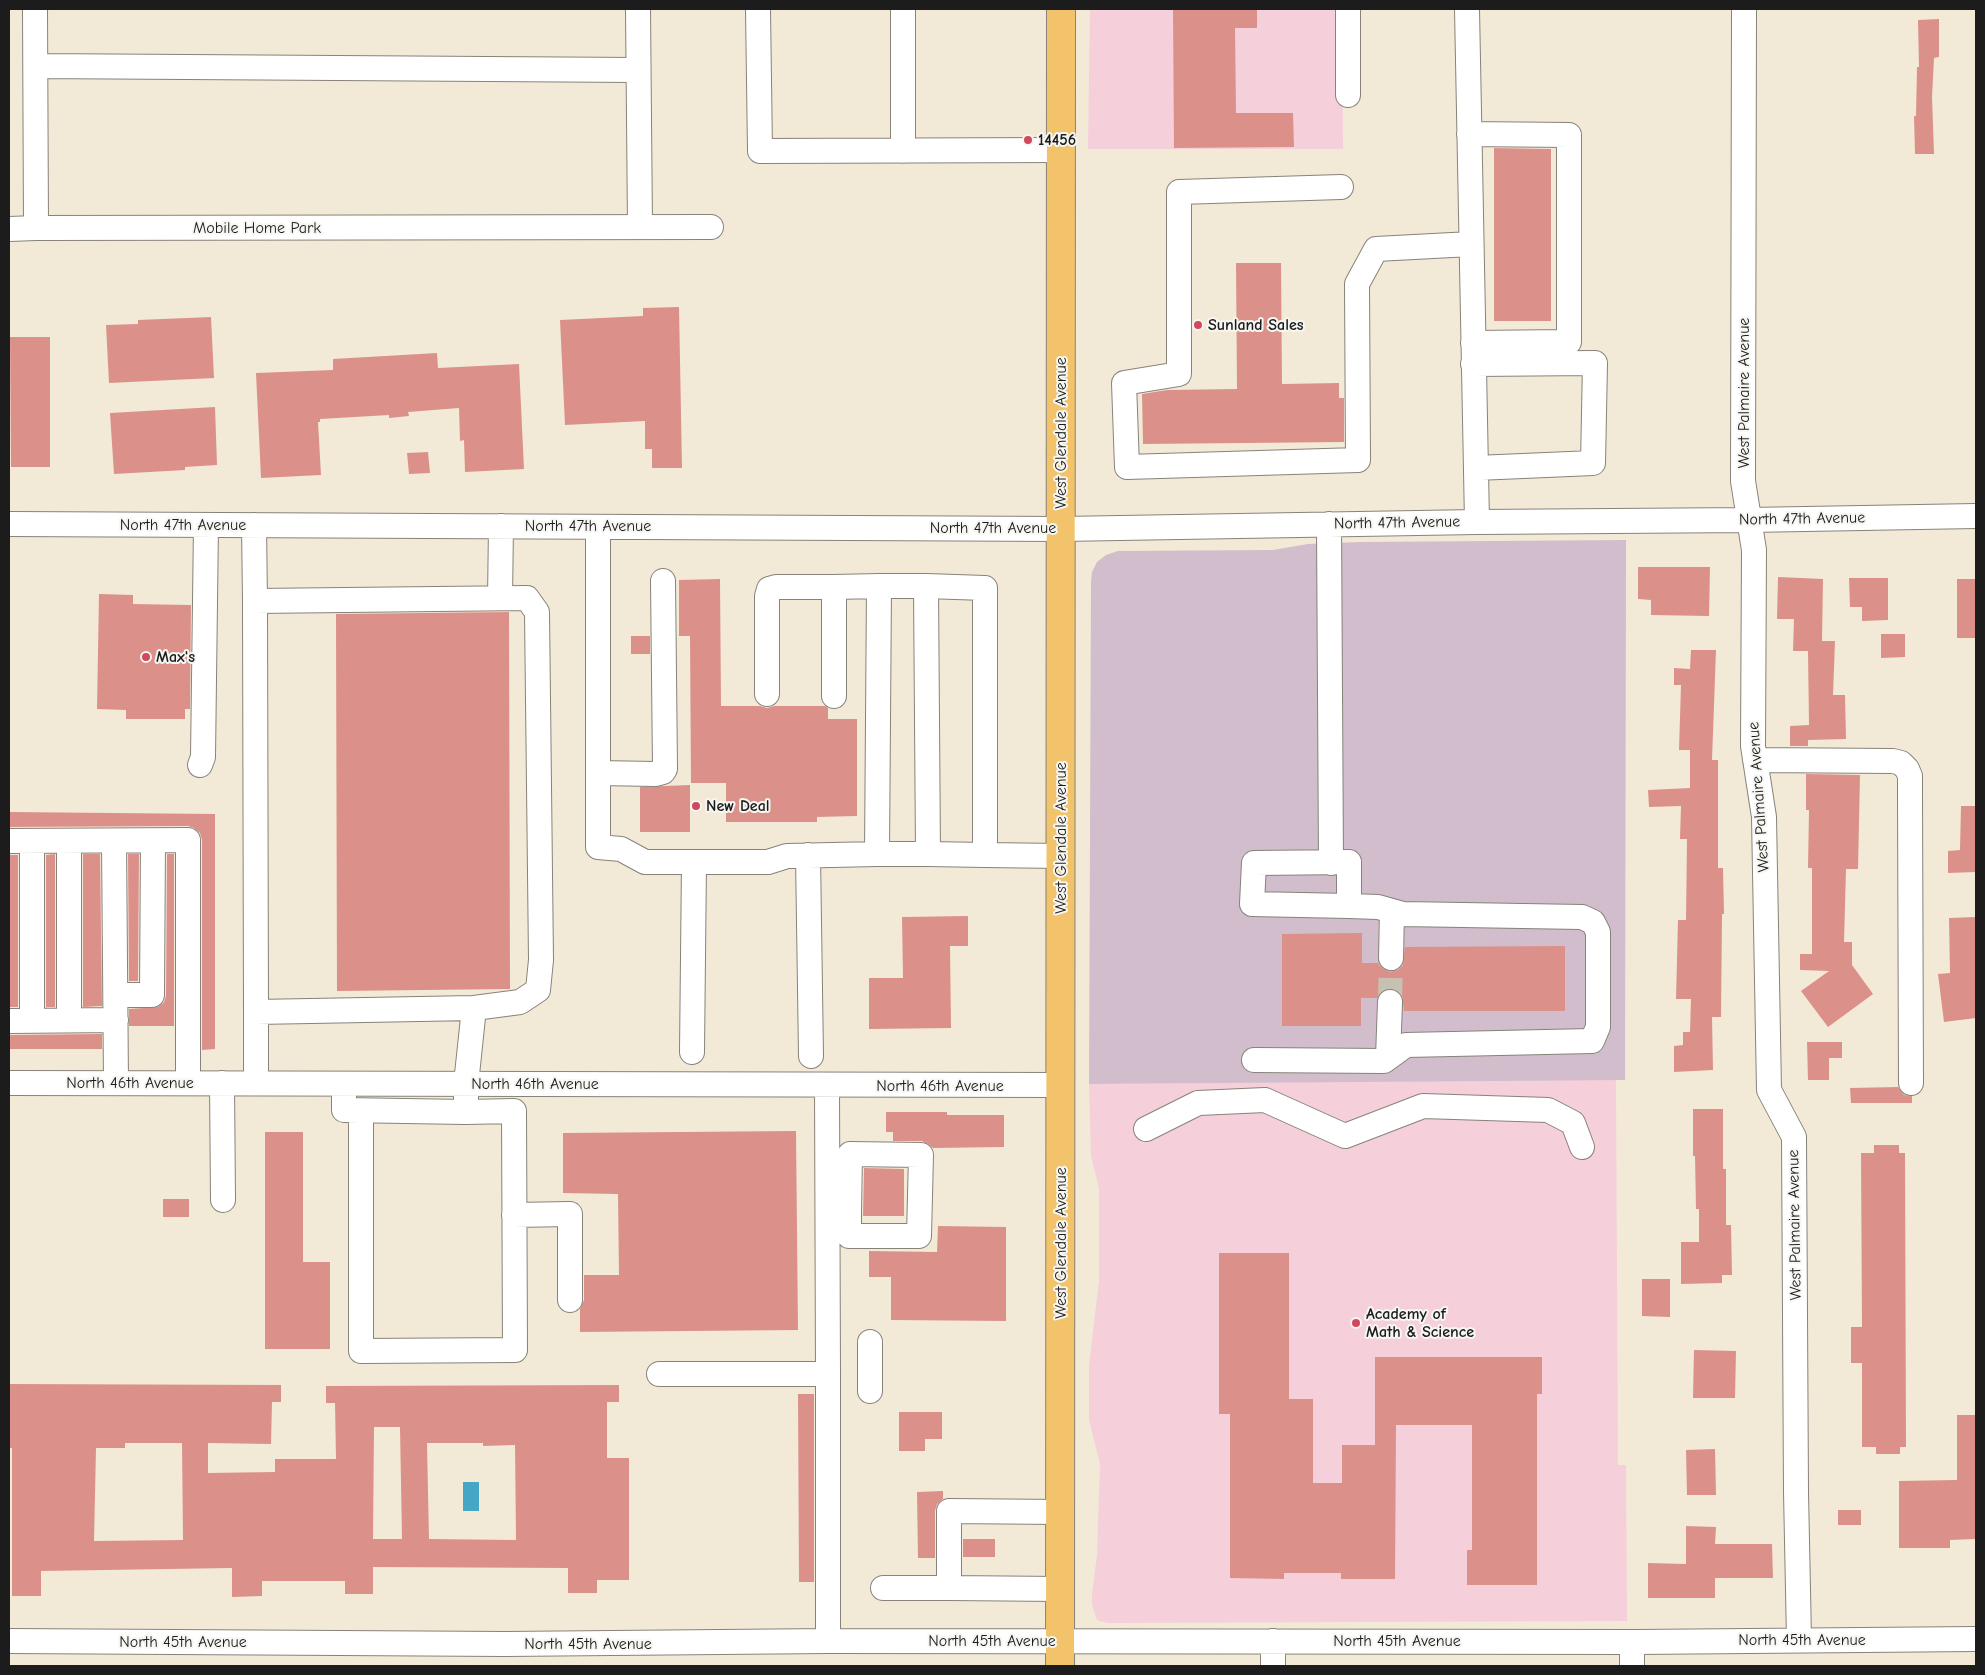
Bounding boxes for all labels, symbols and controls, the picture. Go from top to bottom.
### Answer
place label: 14456 [1038,130,1076,150]
marker: 14456 [1022,134,1034,146]
street label: Mobile Home Park [193,218,321,238]
place label: Sunland Sales [1208,315,1304,335]
street label: West Palmaire Avenue [1734,318,1754,468]
marker: Sunland Sales [1192,319,1204,331]
street label: West Glendale Avenue [1051,357,1071,509]
street label: North 47th Avenue [1739,508,1865,530]
street label: North 47th Avenue [1334,512,1460,534]
street label: North 47th Avenue [120,515,246,535]
street label: North 47th Avenue [525,516,651,536]
street label: North 47th Avenue [930,518,1056,538]
place label: Max's [156,647,195,667]
marker: Max's [140,651,152,663]
street label: West Palmaire Avenue [1744,721,1774,873]
street label: West Glendale Avenue [1051,762,1071,914]
place label: New Deal [706,796,770,816]
marker: New Deal [690,800,702,812]
street label: North 46th Avenue [66,1073,194,1093]
street label: North 46th Avenue [471,1074,599,1094]
street label: North 46th Avenue [876,1076,1004,1096]
street label: West Palmaire Avenue [1784,1150,1806,1300]
street label: West Glendale Avenue [1051,1167,1071,1319]
place label: Academy of Math & Science [1366,1304,1474,1342]
marker: Academy of Math & Science [1350,1317,1362,1329]
street label: North 45th Avenue [1738,1630,1866,1650]
street label: North 45th Avenue [928,1631,1056,1651]
street label: North 45th Avenue [1333,1631,1461,1651]
street label: North 45th Avenue [119,1632,247,1652]
street label: North 45th Avenue [524,1634,652,1654]

